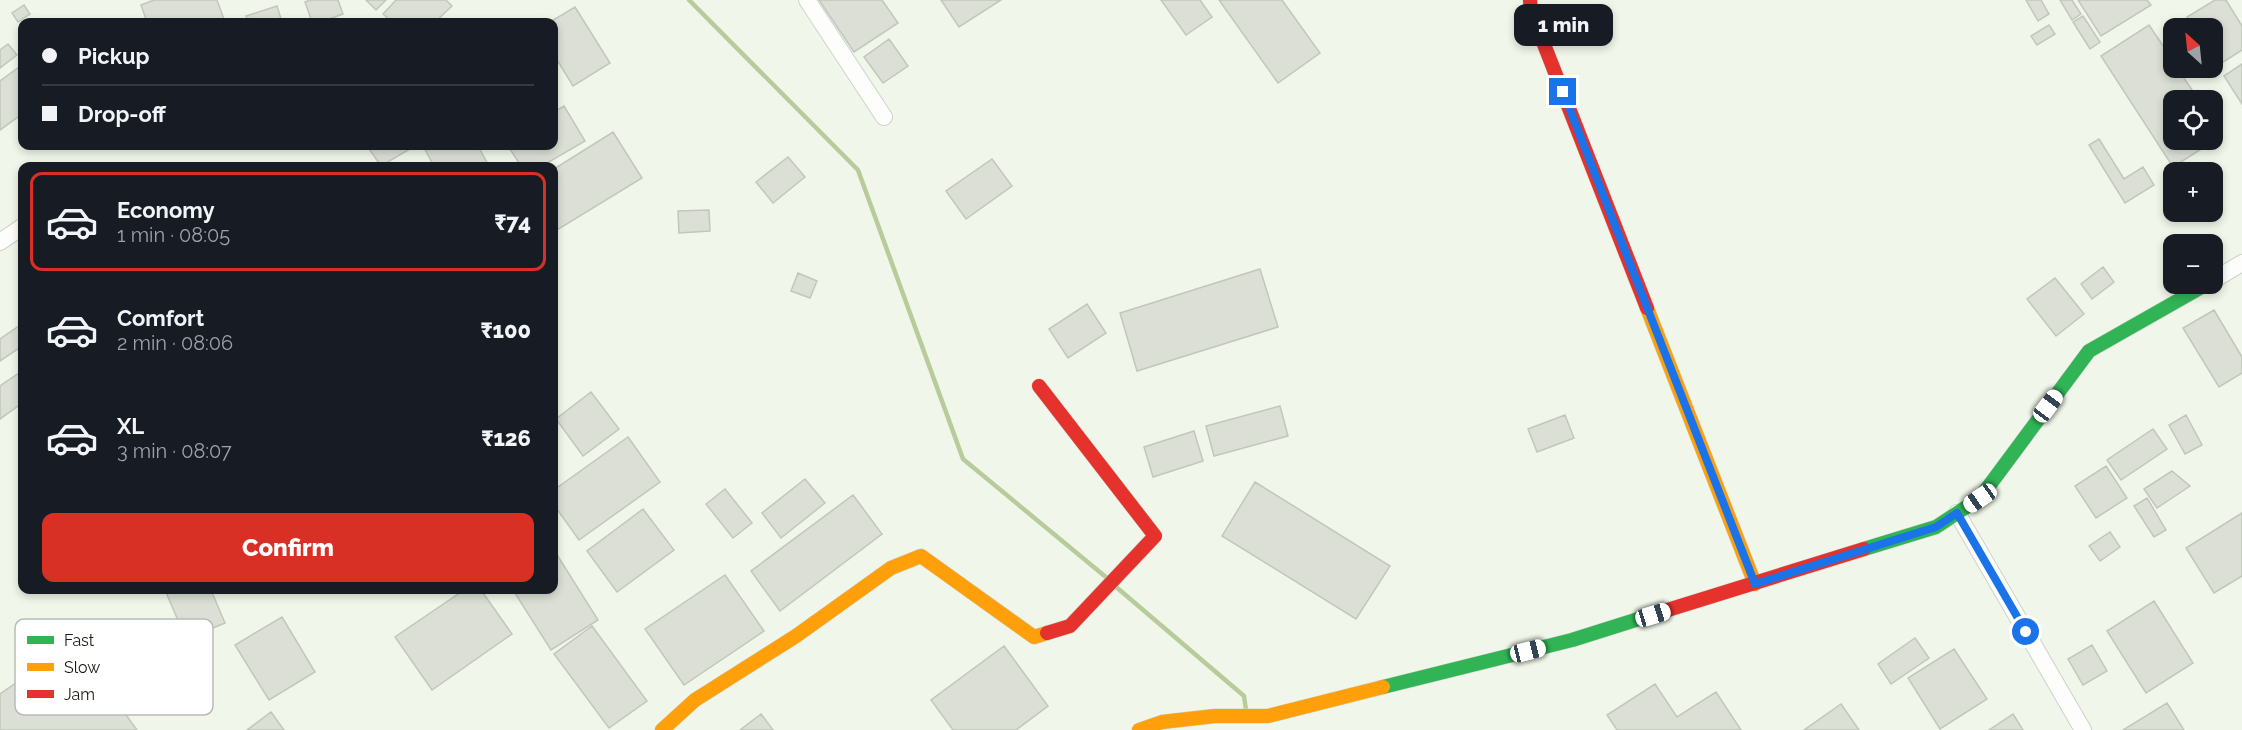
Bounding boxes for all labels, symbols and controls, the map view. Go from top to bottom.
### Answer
callout: 1 min [1514,5,1612,47]
text: 1 min [1538,13,1589,37]
north arrow [2163,18,2223,78]
map controls [2163,18,2223,294]
text: Pickup [78,43,150,69]
route end [1549,78,1576,105]
button: locate [2163,90,2223,150]
text: Drop-off [78,101,166,127]
button: + [2163,162,2223,222]
icon: car [45,195,99,249]
text: Economy [117,197,215,223]
text: ₹74 [494,209,531,235]
text: 1 min · 08:05 [117,223,230,247]
button: − [2163,234,2223,294]
icon: car [45,303,99,357]
text: Comfort [117,305,204,331]
text: ₹100 [480,317,531,343]
text: 2 min · 08:06 [117,331,233,355]
car [2030,386,2066,426]
icon: car [45,411,99,465]
text: XL [117,413,144,439]
text: ₹126 [481,425,531,451]
text: 3 min · 08:07 [117,439,232,463]
car [1960,480,2000,516]
button: Confirm [42,513,534,582]
car [1633,601,1673,629]
route start [2012,618,2039,645]
legend [15,619,213,715]
text: Fast [64,631,95,650]
car [1508,638,1548,664]
text: Slow [64,658,100,677]
text: Jam [64,685,95,704]

